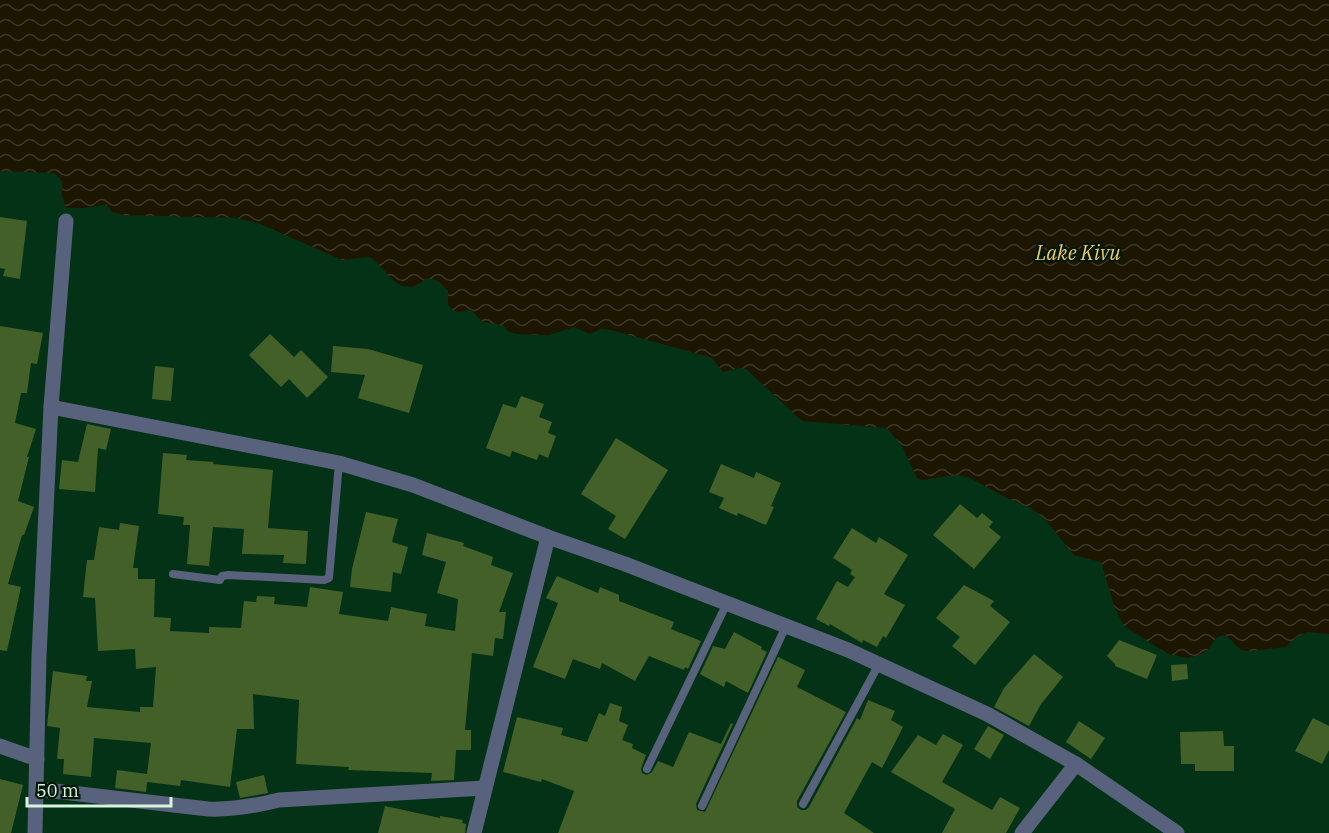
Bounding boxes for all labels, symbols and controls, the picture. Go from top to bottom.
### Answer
water label: Lake Kivu [1034,239,1121,266]
scale bar [27,770,171,808]
text: 50 m [36,779,79,802]

